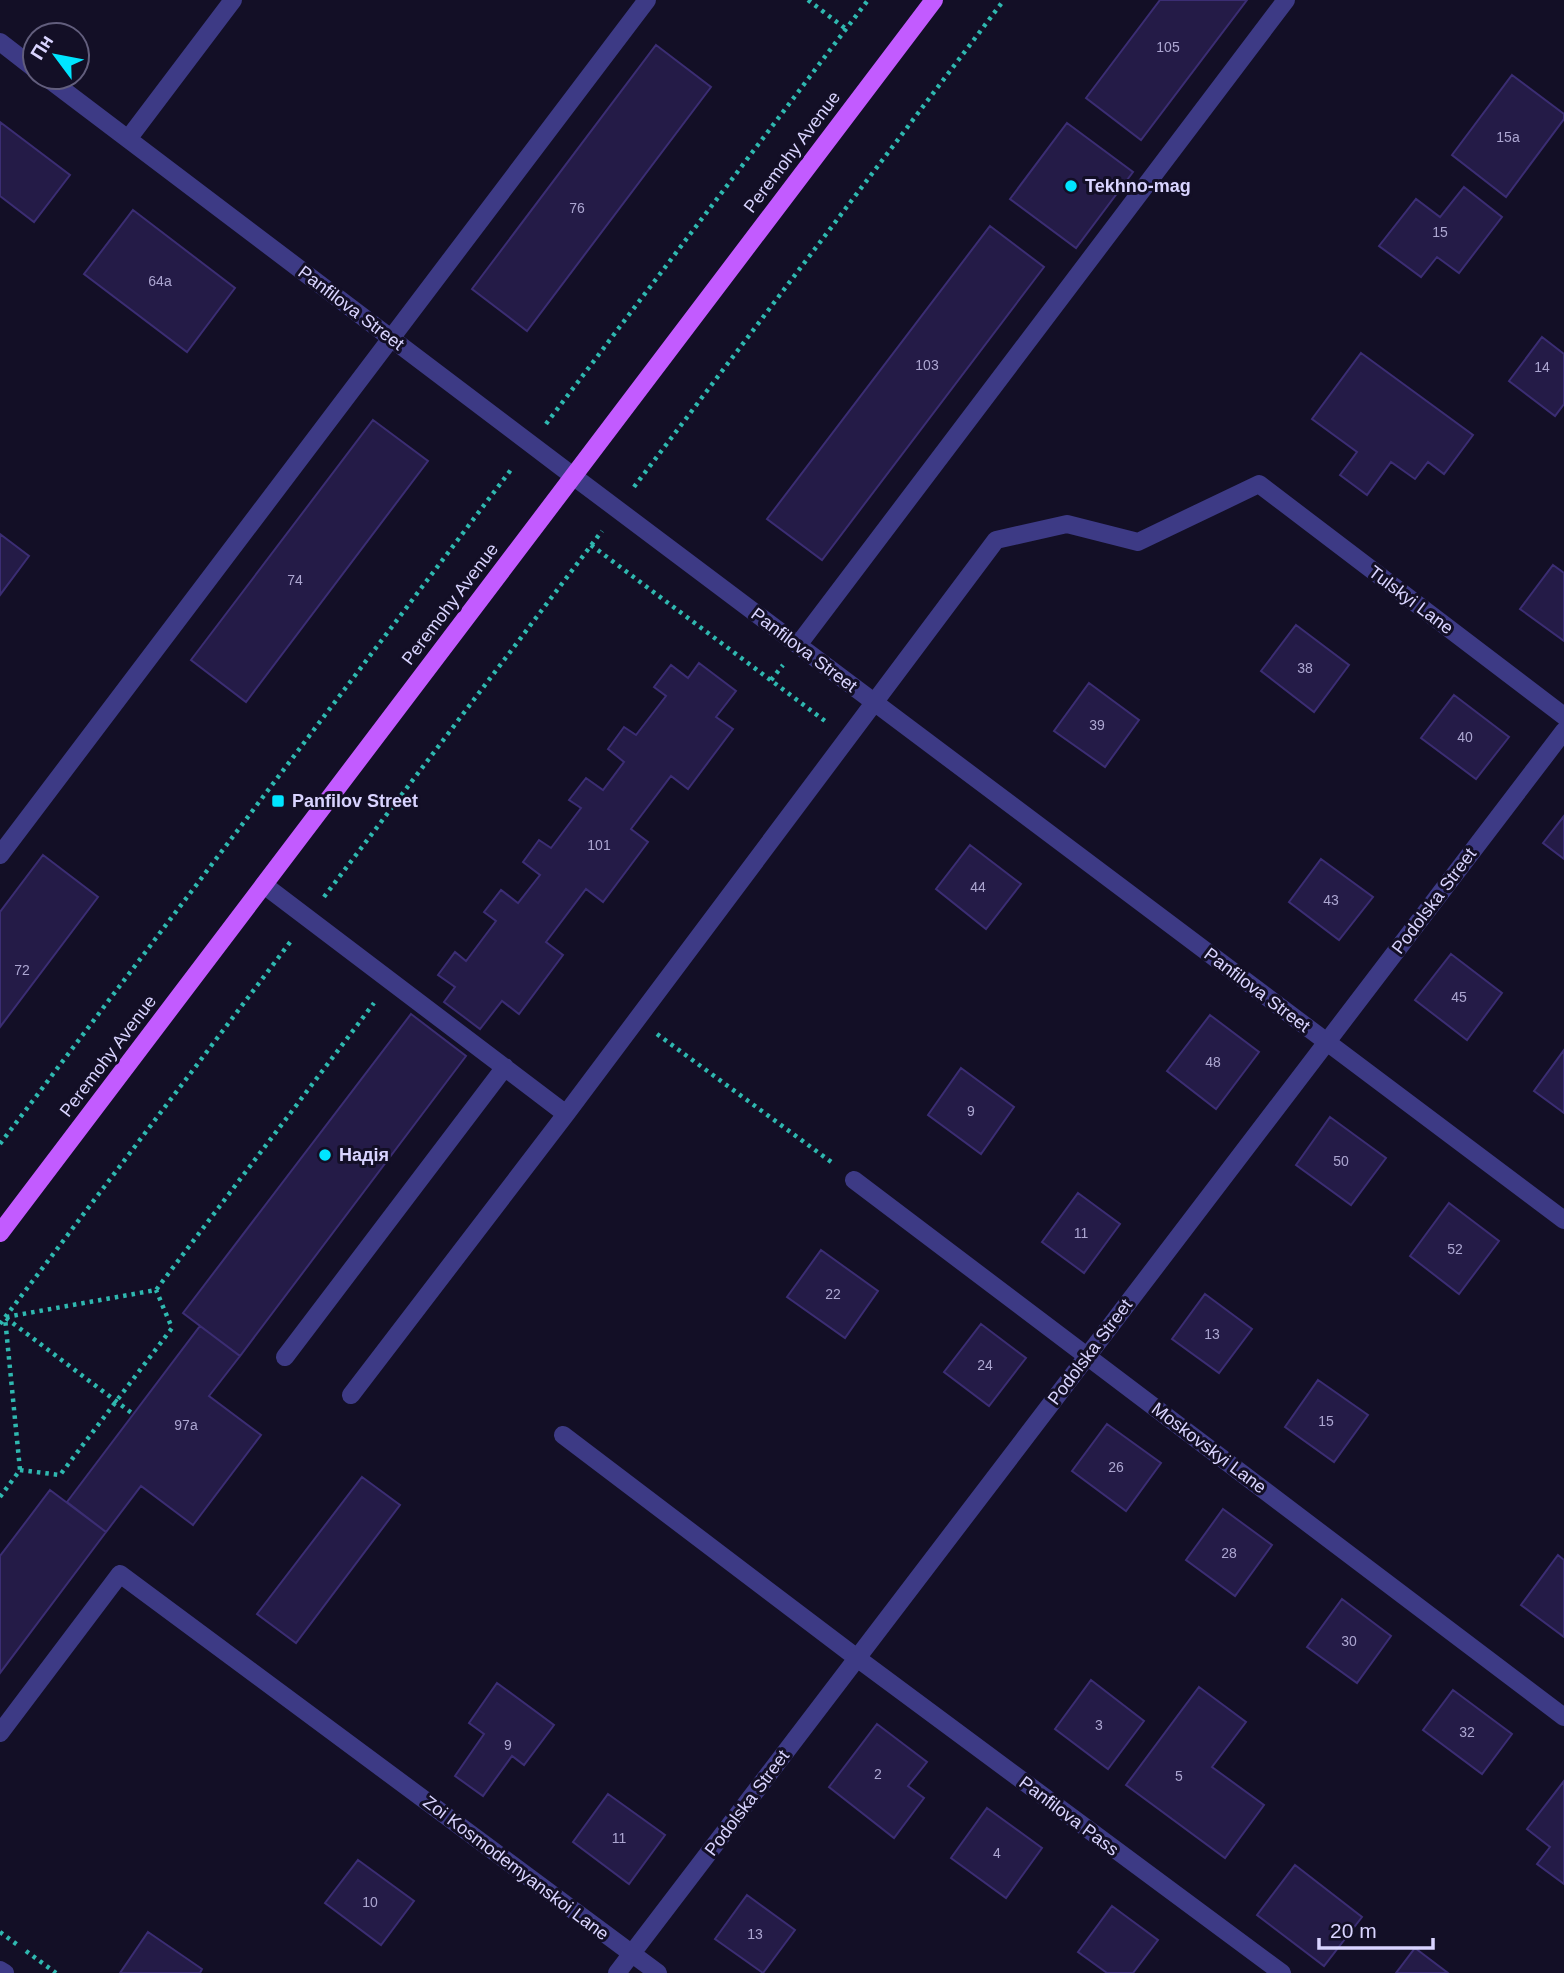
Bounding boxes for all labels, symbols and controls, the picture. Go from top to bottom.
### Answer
north arrow [21,21,91,91]
text: Пн [26,31,58,63]
house number: 105 [1156,39,1180,55]
street label: Peremohy Avenue [740,87,844,217]
house number: 15а [1496,129,1520,145]
place label: Tekhno-mag [1085,176,1191,196]
marker: Tekhno-mag [1063,178,1079,194]
house number: 76 [569,200,585,216]
house number: 15 [1432,224,1448,240]
street label: Panfilova Street [294,262,408,354]
house number: 64а [148,273,172,289]
house number: 103 [915,357,939,373]
house number: 14 [1534,359,1550,375]
street label: Peremohy Avenue [398,539,502,669]
street label: Tulskyi Lane [1365,562,1457,638]
house number: 74 [287,572,303,588]
street label: Panfilova Street [747,604,861,696]
house number: 38 [1297,660,1313,676]
house number: 39 [1089,717,1105,733]
house number: 40 [1457,729,1473,745]
place label: Panfilov Street [292,791,418,811]
marker: Panfilov Street [270,793,286,809]
house number: 101 [587,837,611,853]
street label: Podolska Street [1388,844,1480,958]
house number: 44 [970,879,986,895]
house number: 43 [1323,892,1339,908]
street label: Panfilova Street [1200,944,1314,1036]
house number: 72 [14,962,30,978]
house number: 45 [1451,989,1467,1005]
street label: Peremohy Avenue [56,991,160,1121]
house number: 48 [1205,1054,1221,1070]
house number: 9 [967,1103,975,1119]
place label: Надiя [339,1145,389,1165]
marker: Надiя [317,1147,333,1163]
house number: 50 [1333,1153,1349,1169]
house number: 11 [1074,1225,1088,1241]
house number: 52 [1447,1241,1463,1257]
house number: 22 [825,1286,841,1302]
street label: Podolska Street [1044,1295,1136,1409]
house number: 13 [1204,1326,1220,1342]
house number: 24 [977,1357,993,1373]
street label: Moskovskyi Lane [1148,1398,1270,1498]
house number: 15 [1318,1413,1334,1429]
house number: 97а [174,1417,198,1433]
house number: 26 [1108,1459,1124,1475]
house number: 28 [1221,1545,1237,1561]
house number: 30 [1341,1633,1357,1649]
house number: 3 [1095,1717,1103,1733]
house number: 32 [1459,1724,1475,1740]
house number: 9 [504,1737,512,1753]
street label: Podolska Street [701,1746,793,1860]
house number: 2 [874,1766,882,1782]
house number: 5 [1175,1768,1183,1784]
street label: Panfilova Pass [1015,1772,1123,1860]
street label: Zoi Kosmodemyanskoi Lane [419,1792,613,1944]
house number: 11 [612,1830,626,1846]
house number: 4 [993,1845,1001,1861]
house number: 10 [362,1894,378,1910]
scale bar [1319,1906,1433,1950]
text: 20 m [1330,1919,1377,1942]
house number: 13 [747,1926,763,1942]

